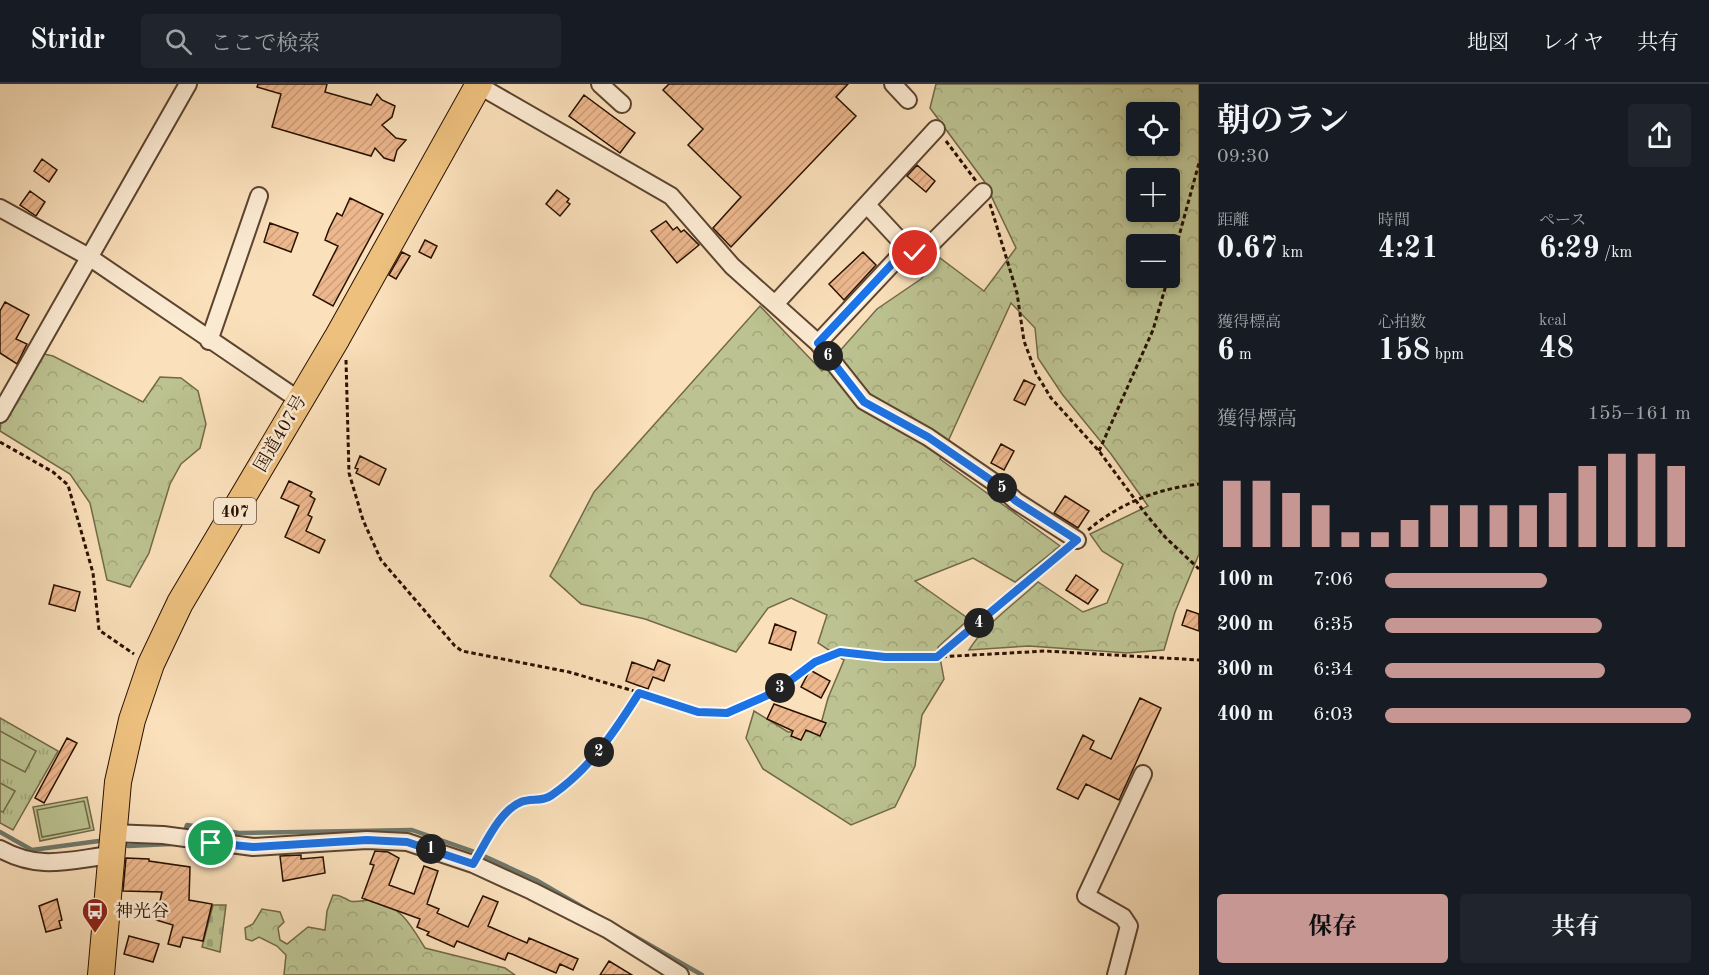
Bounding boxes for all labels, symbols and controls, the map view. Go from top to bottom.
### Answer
search box [141,14,561,68]
icon: search [162,25,195,58]
text: Stridr [30,27,105,55]
text: ここで検索 [210,33,320,55]
text: 地図 [1467,33,1509,54]
text: レイヤ [1542,33,1604,54]
text: 共有 [1637,33,1679,54]
map controls [1126,102,1180,288]
button: locate [1126,102,1180,156]
button: share [1628,104,1691,167]
text: 朝のラン [1217,106,1349,139]
text: 09:30 [1217,147,1269,167]
button: + [1126,168,1180,222]
text: 距離 [1217,213,1249,229]
text: 時間 [1378,213,1410,229]
text: ペース [1539,213,1586,229]
pin [889,227,940,278]
button: − [1126,234,1180,288]
text: 0.67 [1217,234,1278,264]
text: 4:21 [1378,234,1439,264]
text: 6:29 [1539,234,1600,264]
icon: check [898,236,931,269]
text: km [1278,245,1303,261]
text: /km [1600,245,1632,261]
text: kcal [1539,313,1567,329]
text: 獲得標高 [1217,315,1281,331]
text: 心拍数 [1378,315,1426,331]
text: 48 [1539,334,1574,364]
text: 6 [1217,336,1234,366]
text: 158 [1378,336,1430,366]
pin: 6 [813,341,843,371]
text: m [1234,347,1252,363]
text: bpm [1430,347,1464,363]
text: 6 [823,348,833,364]
street label: 国道407号 [250,391,310,475]
text: 155–161 m [1588,404,1691,424]
text: 獲得標高 [1217,410,1297,430]
pin: 5 [987,473,1017,503]
text: 5 [997,480,1007,496]
road number: 407 [214,498,256,524]
text: 100 m [1217,570,1273,590]
text: 7:06 [1313,570,1353,590]
pin: 4 [964,608,994,638]
text: 4 [974,615,984,631]
text: 200 m [1217,615,1273,635]
text: 6:35 [1313,615,1353,635]
text: 300 m [1217,660,1273,680]
text: 6:34 [1313,660,1353,680]
pin: 3 [765,673,795,703]
text: 3 [775,680,785,696]
text: 400 m [1217,705,1273,725]
text: 6:03 [1313,705,1353,725]
pin: 2 [584,737,614,767]
text: 2 [594,744,604,760]
pin [185,817,236,868]
icon: arrive [194,826,227,859]
pin: 1 [416,834,446,864]
text: 1 [426,841,436,857]
button: 保存 [1217,894,1448,963]
button: 共有 [1460,894,1691,963]
bus stop icon: 神光谷 [80,896,110,934]
place label: 神光谷 [115,901,169,921]

